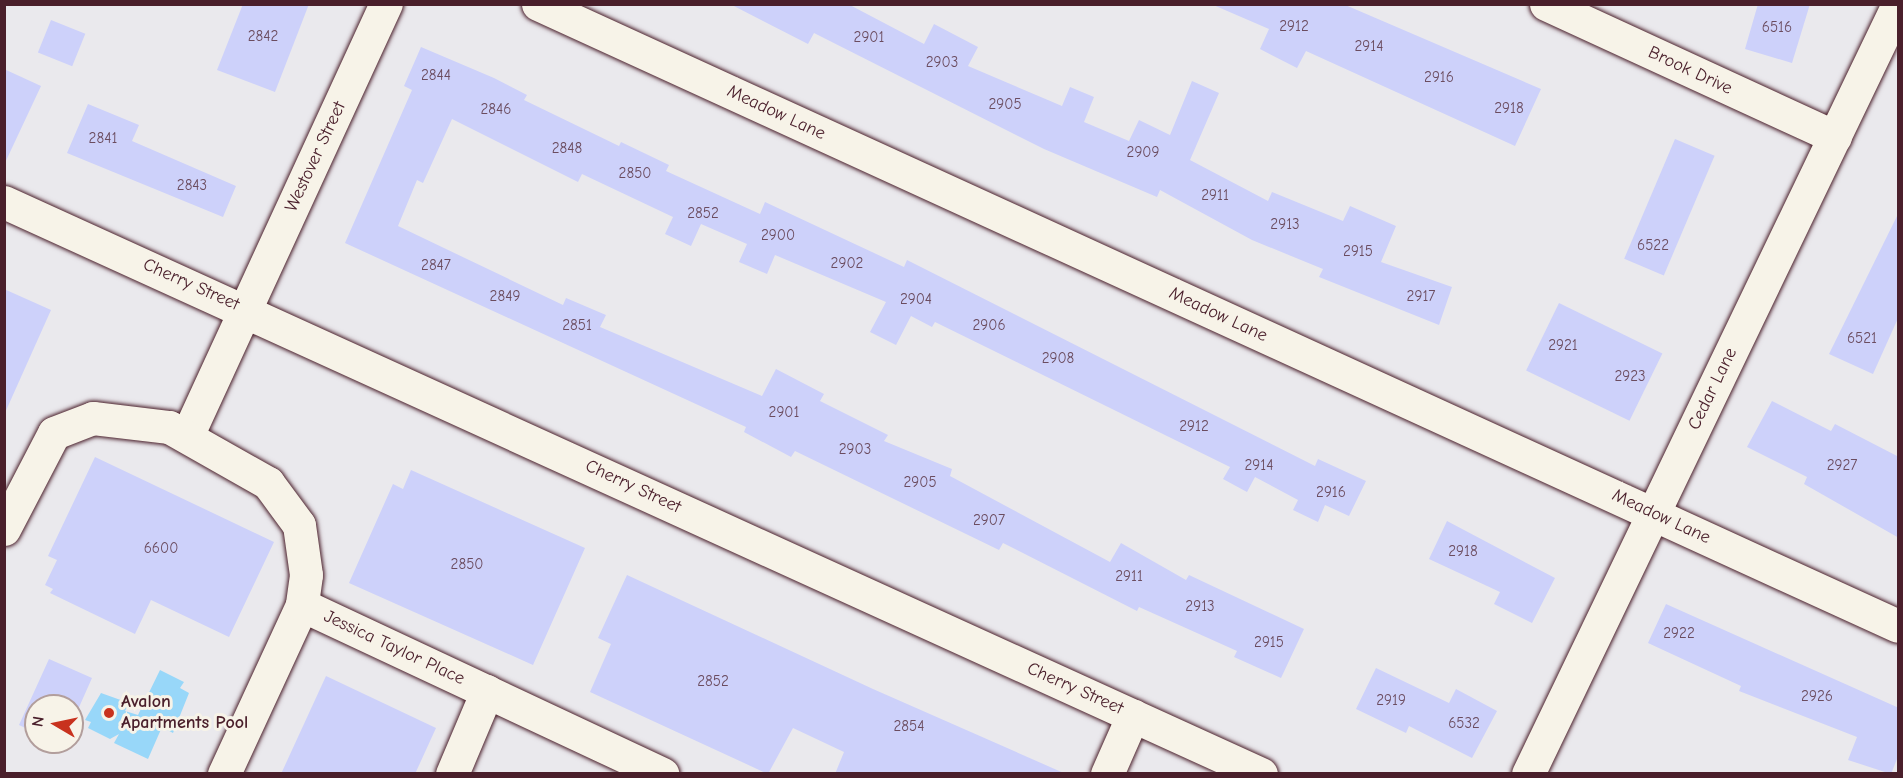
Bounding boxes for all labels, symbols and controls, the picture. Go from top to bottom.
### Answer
house number: 2912 [1279,18,1309,36]
house number: 6516 [1762,19,1792,37]
house number: 2842 [248,28,278,46]
house number: 2901 [854,29,884,47]
house number: 2914 [1355,38,1383,56]
street label: Brook Drive [1644,42,1736,100]
house number: 2903 [926,54,958,72]
house number: 2844 [421,67,451,85]
house number: 2916 [1424,69,1454,87]
street label: Meadow Lane [723,81,829,145]
house number: 2905 [988,96,1022,114]
street label: Westover Street [281,98,351,216]
house number: 2918 [1494,100,1524,118]
house number: 2846 [481,101,511,119]
house number: 2841 [89,130,117,148]
house number: 2848 [552,140,582,158]
house number: 2909 [1127,144,1159,162]
house number: 2850 [619,165,651,183]
house number: 2843 [177,177,207,195]
house number: 2911 [1201,187,1229,205]
house number: 2852 [687,205,719,223]
house number: 2913 [1270,216,1300,234]
house number: 2900 [761,227,795,245]
house number: 6522 [1637,237,1669,255]
house number: 2915 [1343,243,1373,261]
street label: Cherry Street [139,254,243,316]
house number: 2902 [831,255,863,273]
house number: 2847 [421,257,451,275]
street label: Meadow Lane [1165,283,1271,347]
house number: 2849 [490,288,520,306]
house number: 2917 [1407,288,1435,306]
house number: 2904 [900,291,932,309]
house number: 2851 [562,317,592,335]
house number: 2906 [972,317,1006,335]
house number: 6521 [1847,330,1877,348]
house number: 2921 [1548,337,1578,355]
street label: Cedar Lane [1684,344,1742,434]
house number: 2908 [1042,350,1074,368]
house number: 2923 [1614,368,1646,386]
house number: 2901 [769,404,799,422]
house number: 2912 [1179,418,1209,436]
house number: 2903 [839,441,871,459]
street label: Cherry Street [582,455,684,519]
house number: 2914 [1245,457,1273,475]
house number: 2927 [1827,457,1857,475]
house number: 2905 [903,474,937,492]
house number: 2916 [1316,484,1346,502]
street label: Meadow Lane [1608,485,1714,549]
house number: 2907 [973,512,1005,530]
house number: 6600 [144,540,178,558]
house number: 2918 [1448,543,1478,561]
house number: 2850 [451,556,483,574]
house number: 2911 [1115,568,1143,586]
house number: 2913 [1185,598,1215,616]
street label: Jessica Taylor Place [320,606,468,690]
house number: 2922 [1663,625,1695,643]
house number: 2915 [1254,634,1284,652]
street label: Cherry Street [1023,658,1127,720]
house number: 2852 [697,673,729,691]
house number: 2926 [1801,688,1833,706]
place label: Avalon Apartments Pool [121,692,248,734]
house number: 2919 [1376,692,1406,710]
north arrow [24,694,84,754]
marker: Avalon Apartments Pool [102,706,116,720]
text: N [28,715,48,728]
house number: 6532 [1448,715,1480,733]
house number: 2854 [894,718,924,736]

